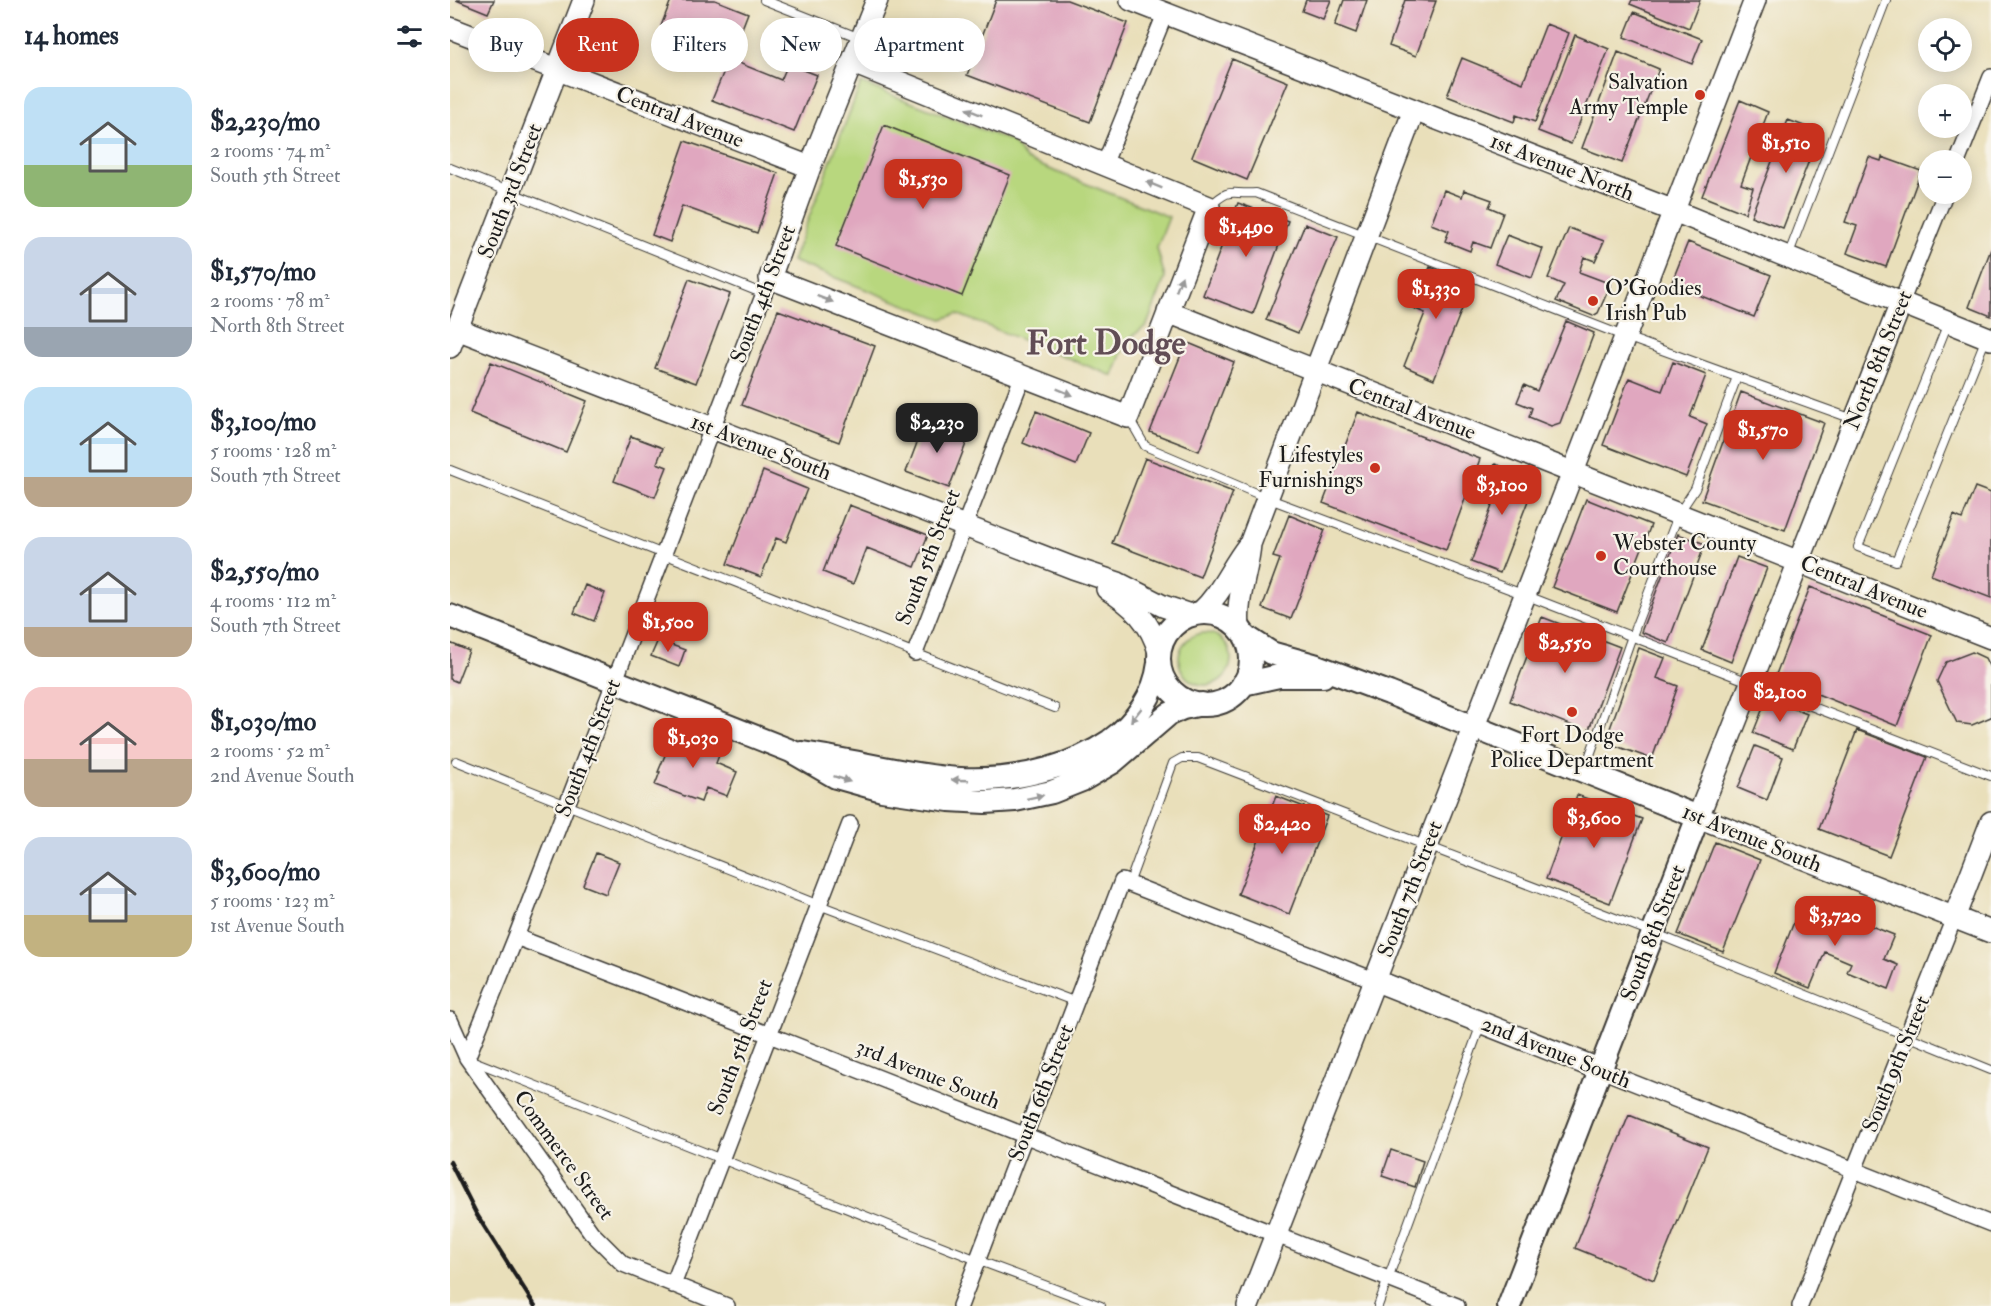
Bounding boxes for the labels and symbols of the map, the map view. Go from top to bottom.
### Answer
place label: Salvation Army Temple [1568,68,1688,122]
street label: Central Avenue [612,80,748,154]
marker: Salvation Army Temple [1693,88,1707,102]
one-way arrow [964,107,982,117]
street label: South 3rd Street [471,119,549,263]
pin: $1,510 [1737,123,1835,174]
street label: 1st Avenue North [1486,127,1638,207]
pin: $1,530 [874,159,972,210]
one-way arrow [1145,180,1163,190]
pin: $1,490 [1197,207,1295,258]
street label: South 4th Street [724,221,802,367]
pin: $1,330 [1387,269,1485,320]
place label: O'Goodies Irish Pub [1605,274,1701,327]
one-way arrow [1175,275,1185,293]
street label: North 8th Street [1837,286,1919,434]
one-way arrow [816,294,834,304]
marker: O'Goodies Irish Pub [1586,294,1600,308]
district label: Fort Dodge [1026,322,1187,365]
street label: Central Avenue [1344,372,1480,446]
one-way arrow [1056,388,1074,397]
pin: $2,230 [888,403,986,454]
street label: 1st Avenue South [687,407,836,487]
pin: $1,570 [1714,410,1812,461]
place label: Lifestyles Furnishings [1258,441,1363,494]
marker: Lifestyles Furnishings [1368,461,1382,475]
pin: $3,100 [1453,465,1551,516]
street label: South 5th Street [889,485,967,629]
place label: Webster County Courthouse [1612,529,1757,582]
marker: Webster County Courthouse [1594,549,1608,563]
street label: Central Avenue [1796,549,1932,625]
pin: $1,500 [619,602,717,653]
pin: $2,550 [1516,623,1614,674]
pin: $2,100 [1731,672,1829,723]
street label: South 4th Street [549,675,627,821]
marker: Fort Dodge Police Department [1565,705,1579,719]
one-way arrow [1131,708,1143,723]
pin: $1,030 [644,718,742,769]
place label: Fort Dodge Police Department [1490,721,1654,775]
one-way arrow [834,775,852,784]
one-way arrow [950,775,969,784]
one-way arrow [1025,791,1044,801]
street label: 1st Avenue South [1678,797,1826,879]
pin: $3,600 [1545,798,1643,849]
pin: $2,420 [1233,804,1331,855]
street label: South 7th Street [1371,817,1449,961]
street label: South 8th Street [1614,861,1692,1005]
pin: $3,720 [1786,896,1884,947]
street label: South 5th Street [701,975,779,1119]
street label: South 9th Street [1856,992,1936,1136]
street label: 2nd Avenue South [1477,1009,1635,1095]
street label: South 6th Street [1002,1020,1080,1166]
street label: 3rd Avenue South [852,1032,1005,1116]
street label: Commerce Street [507,1085,621,1225]

